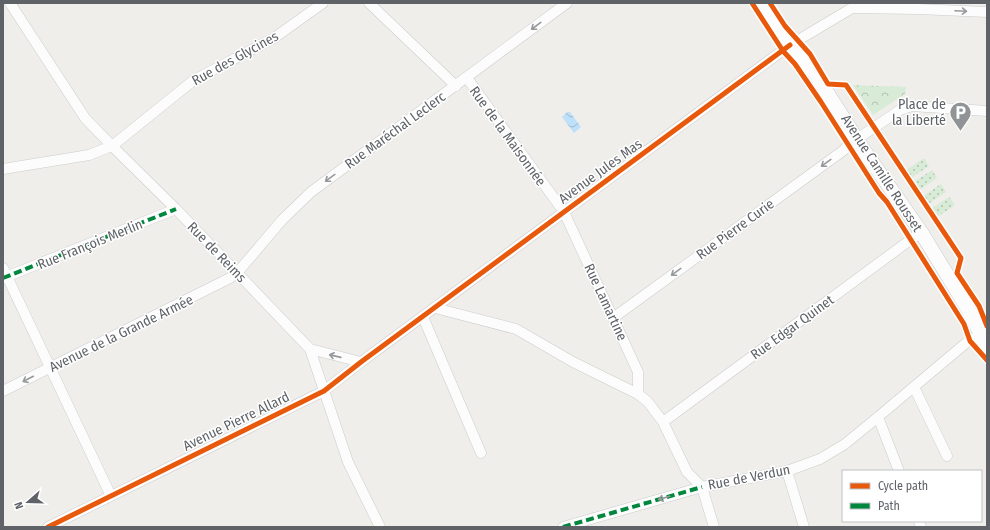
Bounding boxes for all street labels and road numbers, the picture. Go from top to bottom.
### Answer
street label: Rue des Glycines [189,28,282,89]
street label: Rue de la Maisonnée [466,83,549,189]
street label: Rue Maréchal Leclerc [342,88,449,173]
street label: Avenue Camille Rousset [837,111,926,235]
street label: Avenue Jules Mas [555,135,645,207]
street label: Rue Pierre Curie [693,195,778,263]
street label: Rue François Merlin [35,216,145,273]
street label: Rue de Reims [184,219,250,286]
street label: Rue Lamartine [580,261,631,344]
street label: Avenue de la Grande Armée [46,291,196,376]
street label: Rue Edgar Quinet [747,291,838,363]
street label: Avenue Pierre Allard [180,388,292,455]
street label: Rue de Verdun [707,461,792,494]

